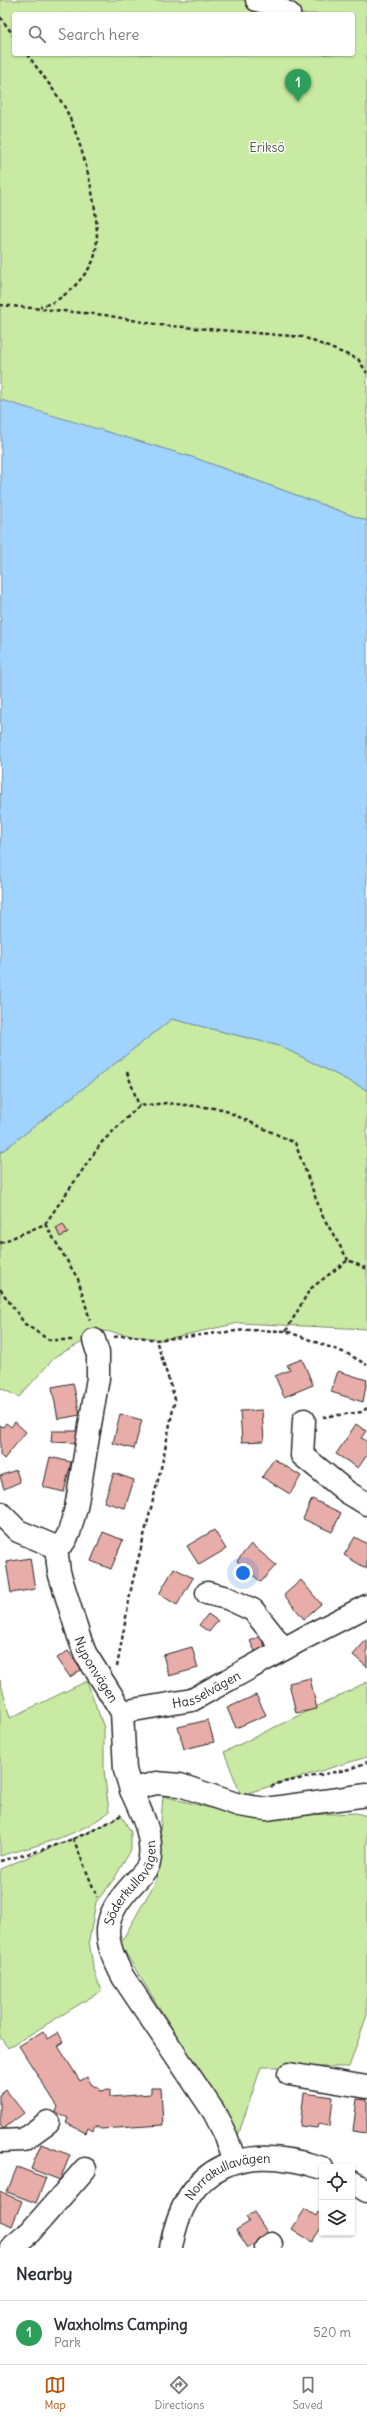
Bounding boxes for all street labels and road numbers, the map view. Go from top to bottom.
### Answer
street label: Nyponvägen [71,1634,122,1706]
street label: Hasselvägen [171,1667,244,1712]
street label: Söderkullavägen [101,1839,160,1927]
street label: Norrakullavägen [181,2150,271,2204]

